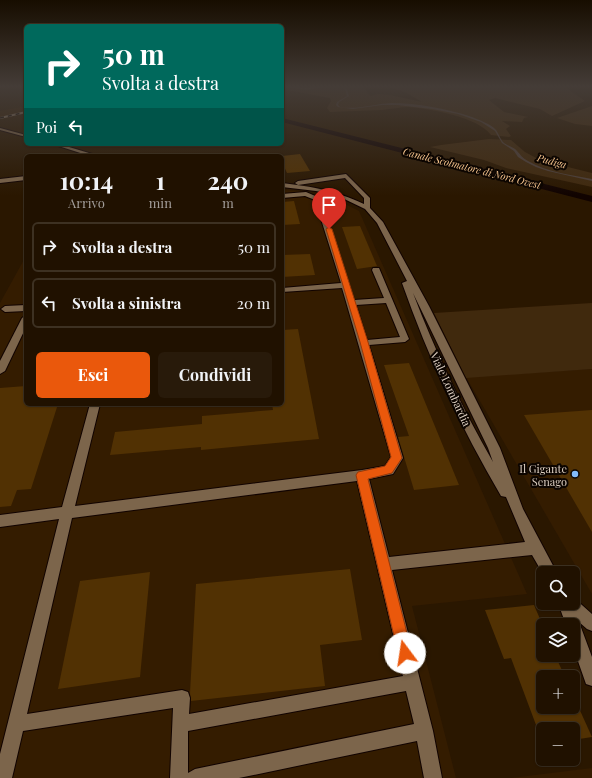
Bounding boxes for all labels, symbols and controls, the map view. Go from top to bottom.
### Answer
text: 50 m [102,35,165,72]
icon: right [36,40,88,92]
text: Svolta a destra [102,71,219,95]
icon: left [65,116,87,138]
text: Poi [36,117,57,137]
water label: Canale Scolmatore di Nord Ovest [402,144,543,192]
water label: Pudiga [535,150,568,172]
text: 10:14 [60,164,113,196]
text: 1 [156,164,165,196]
text: 240 [208,164,248,196]
pin [312,188,346,229]
text: Arrivo [68,194,105,211]
text: min [149,194,172,211]
text: m [222,194,234,211]
icon: arrive [318,194,340,216]
icon: right [38,236,60,258]
text: Svolta a destra [72,237,172,257]
text: 50 m [238,237,270,257]
icon: left [38,292,60,314]
text: Svolta a sinistra [72,293,181,313]
text: 20 m [237,293,270,313]
street label: Viale Lombardia [427,349,475,429]
button: Esci [36,352,150,398]
button: Condividi [158,352,272,398]
place label: Il Gigante Senago [519,461,567,489]
marker: Il Gigante Senago [570,469,580,479]
map controls [536,566,580,766]
button: search [536,566,580,610]
button: layers [536,618,580,662]
position arrow [384,632,426,674]
button: + [536,670,580,714]
button: − [536,722,580,766]

